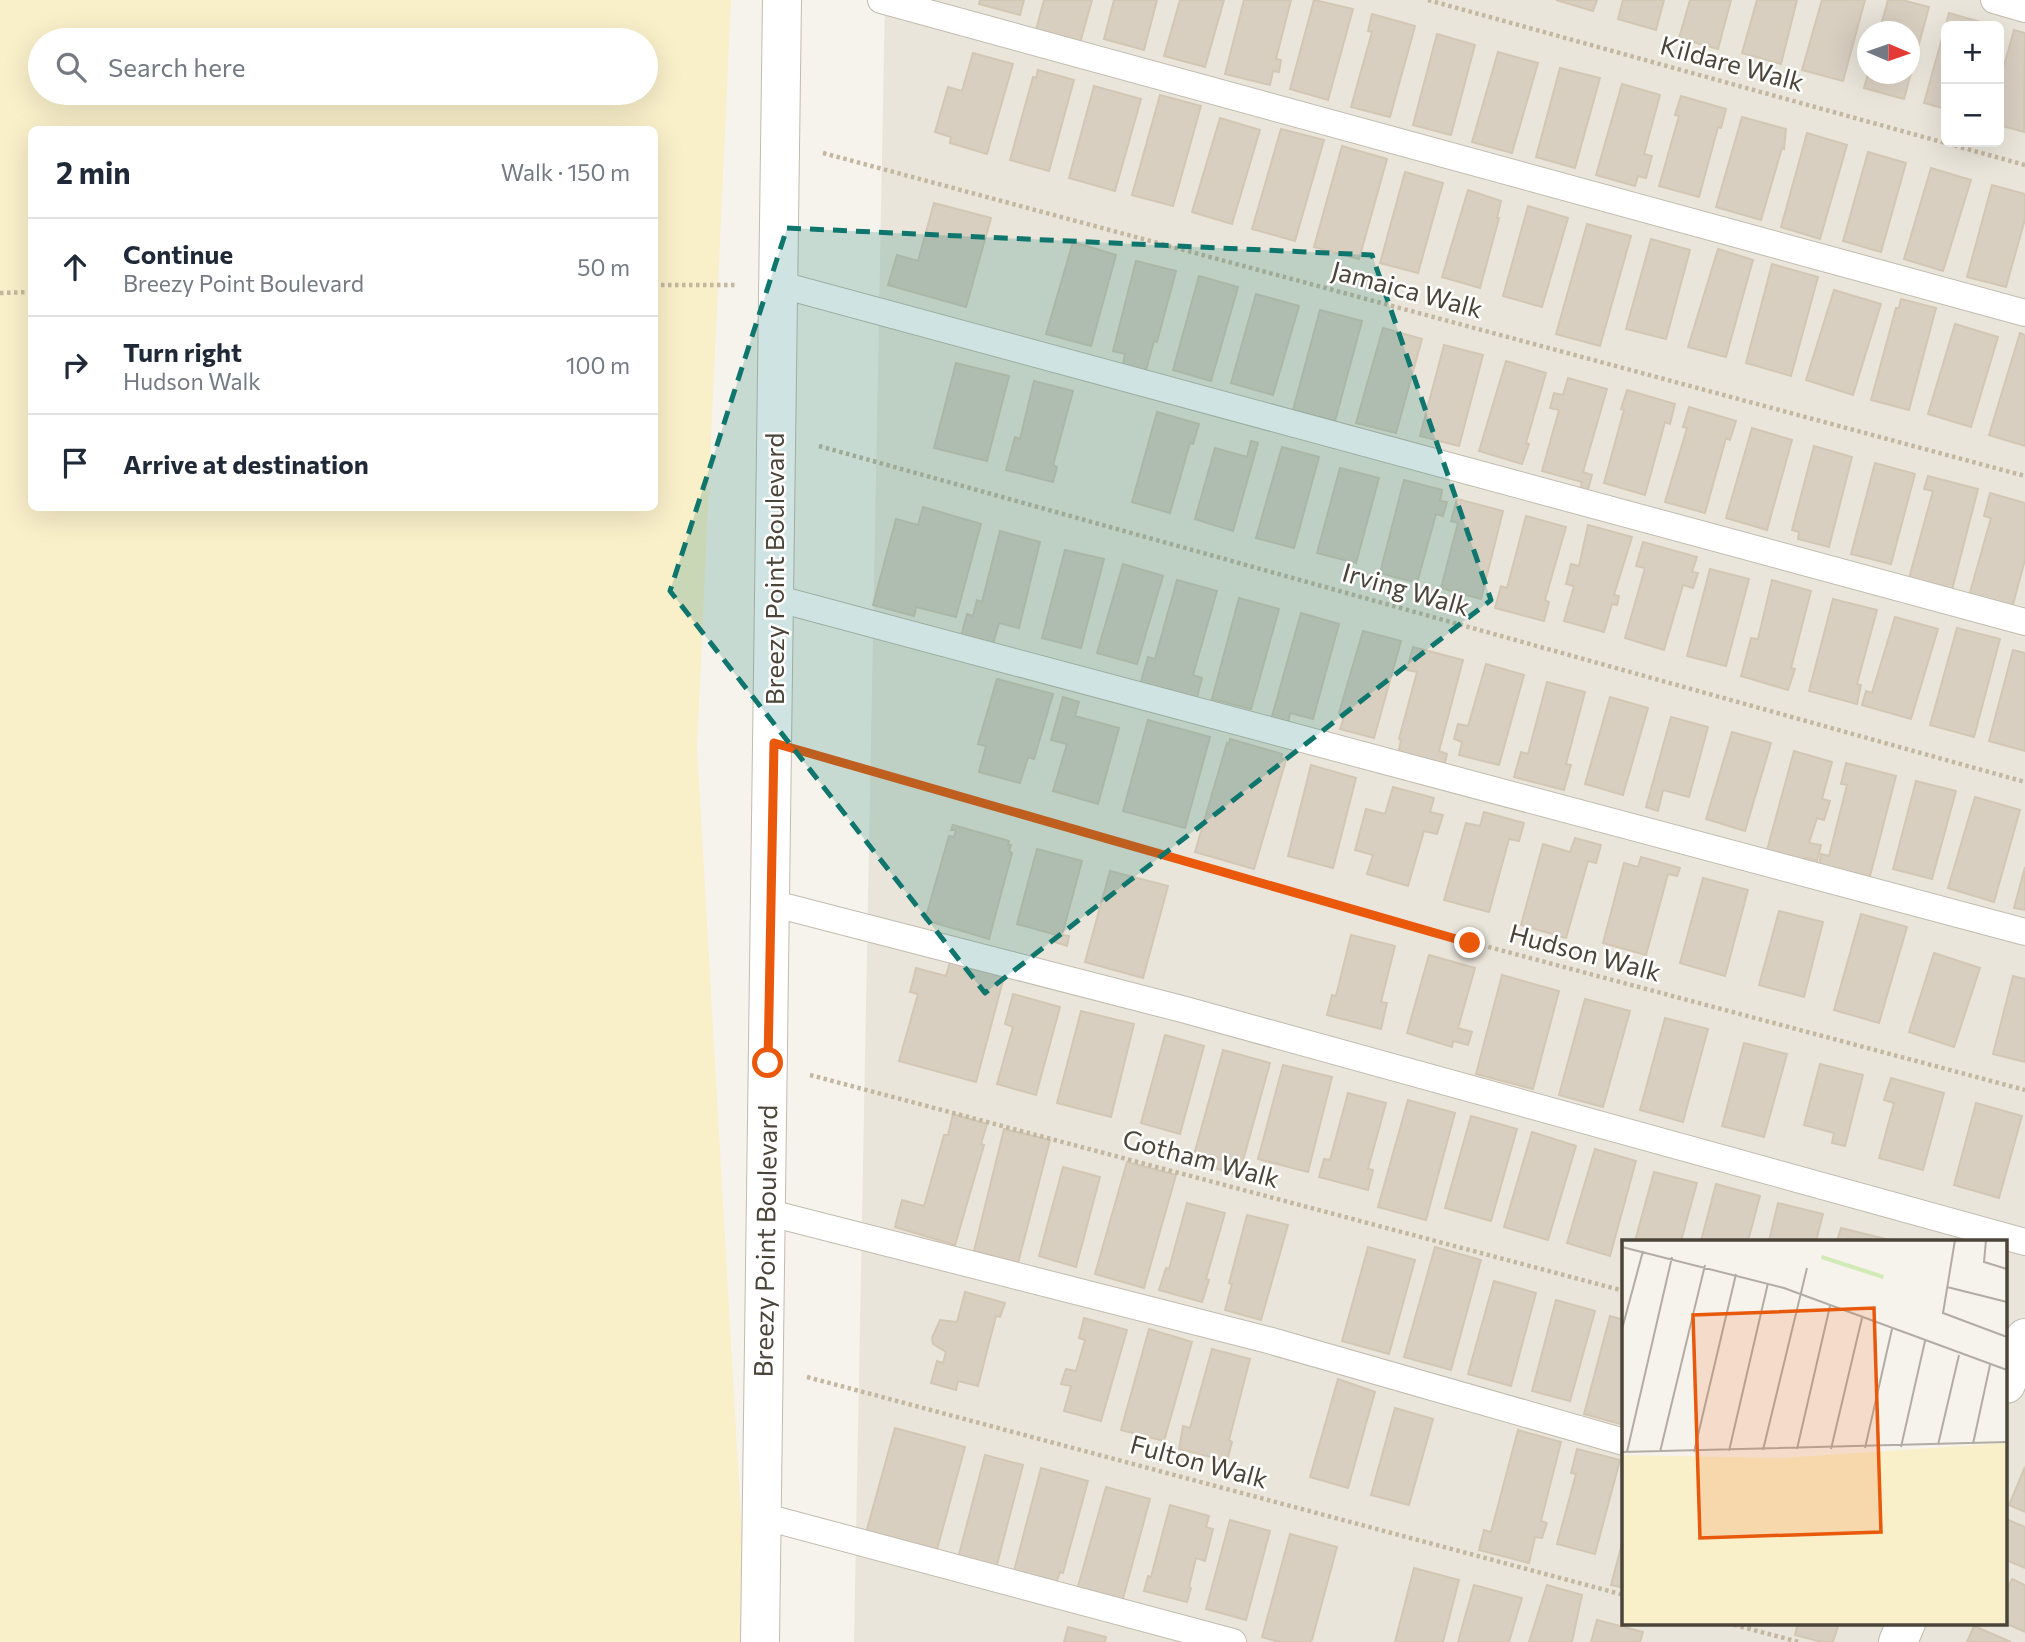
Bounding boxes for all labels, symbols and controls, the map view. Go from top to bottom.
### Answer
north arrow [1857,21,1920,84]
map controls [1941,21,2004,147]
button: + [1941,21,2004,84]
search box [28,28,658,105]
street label: Kildare Walk [1657,29,1808,97]
icon: search [52,48,90,86]
text: Search here [108,51,246,82]
button: − [1941,84,2004,147]
text: 2 min [56,153,131,190]
text: Walk · 150 m [501,158,630,186]
text: Continue [123,238,233,269]
icon: ahead [56,248,94,286]
text: 50 m [577,253,630,281]
street label: Jamaica Walk [1329,254,1486,324]
text: Breezy Point Boulevard [123,269,364,297]
text: Turn right [123,336,242,367]
icon: right [56,346,94,384]
text: 100 m [566,351,630,379]
text: Hudson Walk [123,367,261,395]
street label: Breezy Point Boulevard [758,433,789,705]
icon: arrive [56,444,94,482]
text: Arrive at destination [123,448,369,479]
street label: Irving Walk [1339,556,1474,622]
street label: Hudson Walk [1506,916,1665,987]
route end [1454,927,1485,958]
route start [752,1047,783,1078]
street label: Breezy Point Boulevard [747,1104,782,1378]
street label: Gotham Walk [1120,1122,1283,1193]
inset map [1622,1240,2008,1624]
street label: Fulton Walk [1127,1427,1271,1494]

